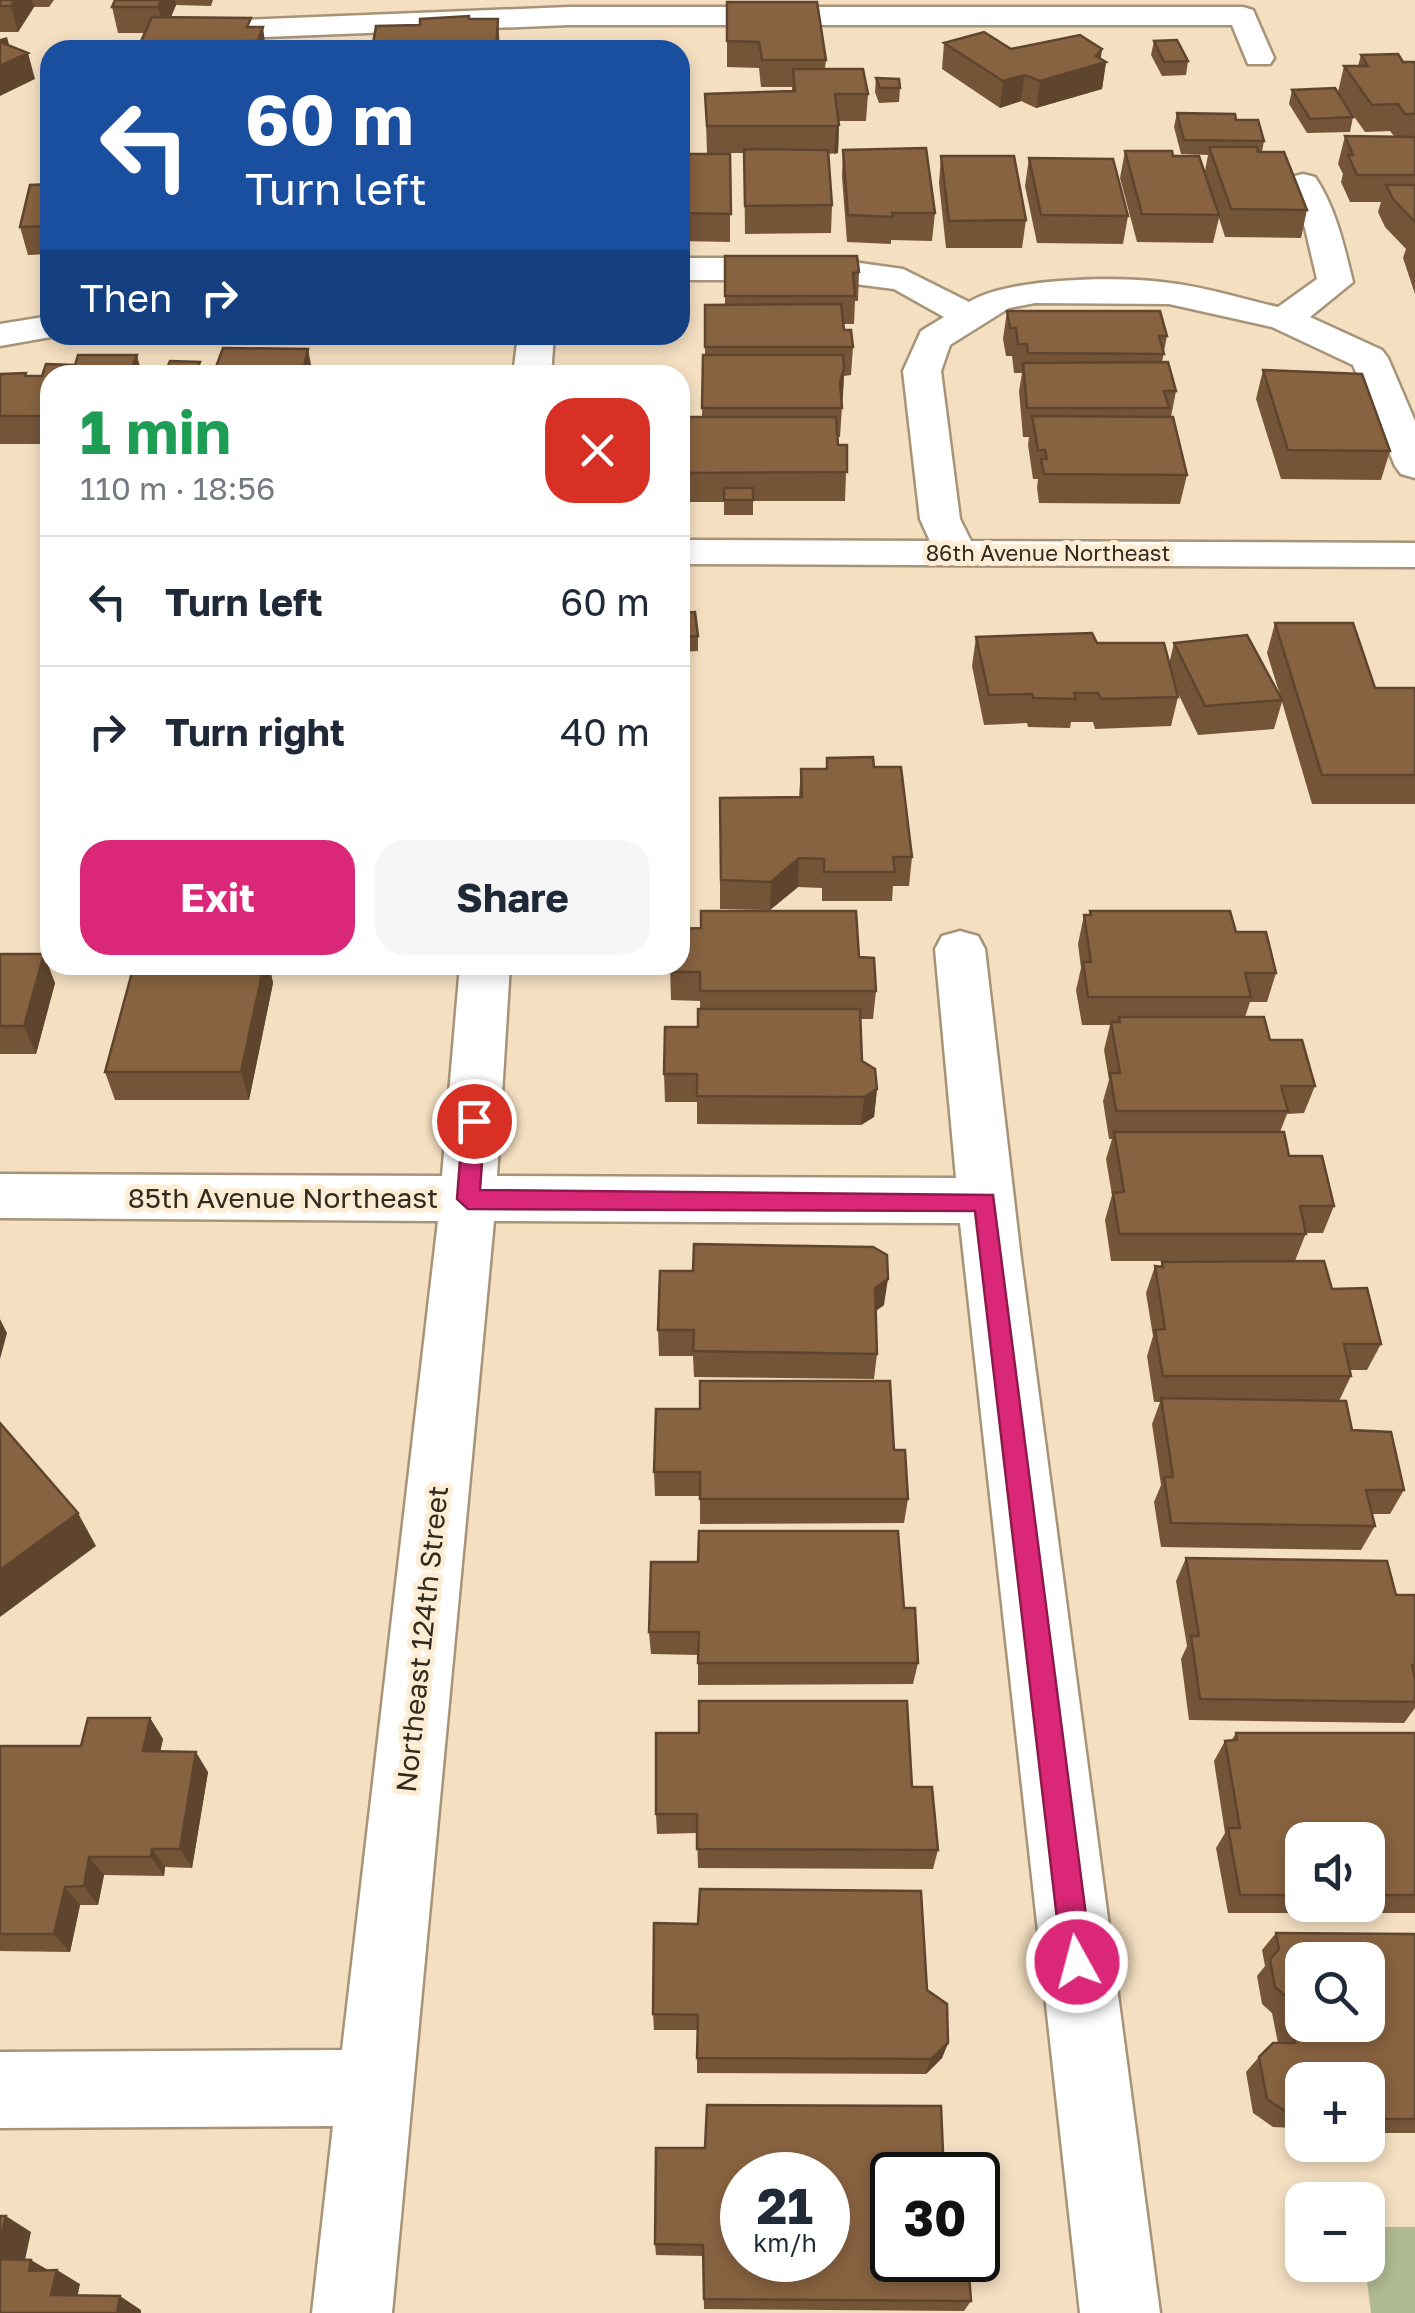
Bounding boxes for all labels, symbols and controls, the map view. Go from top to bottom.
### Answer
text: 60 m [245,76,414,160]
icon: left [80,80,210,210]
text: Turn left [245,161,427,215]
icon: right [192,270,247,325]
text: Then [80,275,172,320]
text: 1 min [80,395,231,467]
button: close [545,398,650,503]
text: 110 m · 18:56 [80,469,275,507]
street label: 86th Avenue Northeast [926,539,1170,566]
icon: left [80,574,135,629]
text: Turn left [165,579,323,624]
text: 60 m [560,579,650,624]
icon: right [80,704,135,759]
text: Turn right [165,709,345,754]
text: 40 m [560,709,650,754]
button: Exit [80,840,355,955]
button: Share [375,840,650,955]
pin [432,1079,517,1164]
icon: arrive [447,1094,502,1149]
street label: 85th Avenue Northeast [128,1181,438,1214]
street label: Northeast 124th Street [389,1484,454,1794]
map controls [1285,1822,1385,2282]
button: sound [1285,1822,1385,1922]
position arrow [1025,1910,1129,2014]
button: search [1285,1942,1385,2042]
button: + [1285,2062,1385,2162]
speed limit sign: 30 [870,2152,1000,2282]
text: 21 [757,2175,813,2235]
button: − [1285,2182,1385,2282]
text: km/h [753,2227,817,2258]

